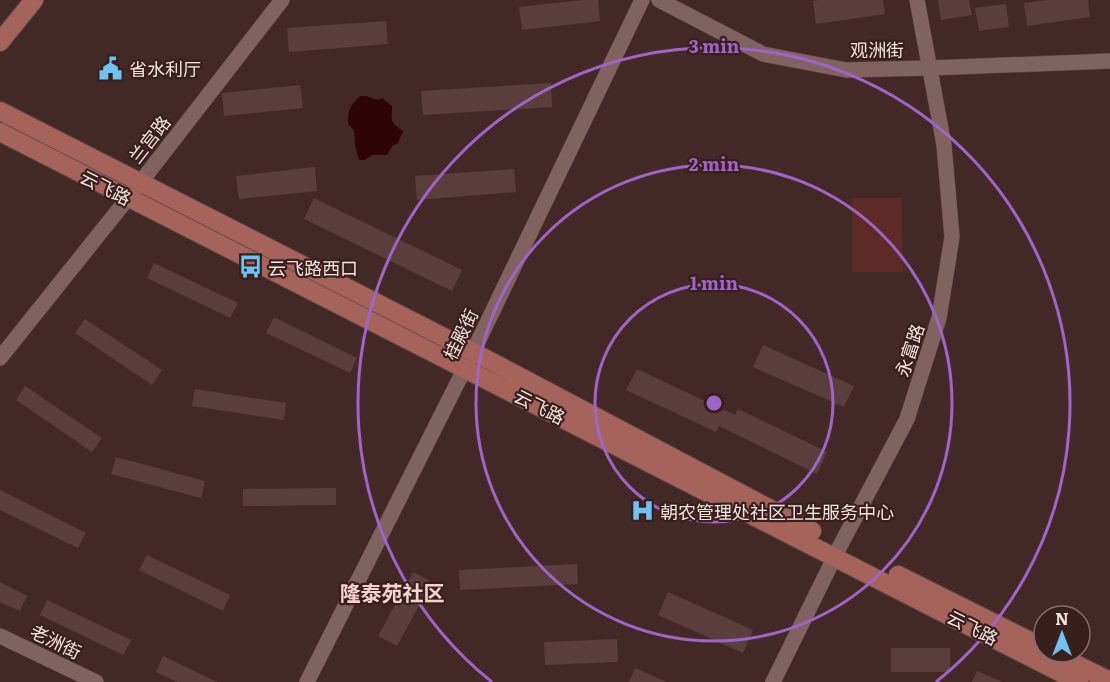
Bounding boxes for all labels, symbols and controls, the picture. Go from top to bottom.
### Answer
text: 3 min [689,32,740,59]
street label: 观洲街 [850,36,904,63]
public building icon: 省水利厅 [98,55,124,81]
place label: 省水利厅 [129,55,201,82]
street label: 兰宫路 [122,109,176,169]
text: 2 min [689,150,740,177]
street label: 云飞路 [76,163,136,211]
bus stop icon: 云飞路西口 [237,254,263,280]
place label: 云飞路西口 [268,254,358,281]
text: 1 min [690,269,739,296]
street label: 桂殿街 [436,304,484,364]
street label: 永富路 [888,320,930,380]
street label: 云飞路 [510,382,570,430]
centre of rings [704,393,724,413]
hospital icon: 朝农管理处社区卫生服务中心 [629,498,655,524]
place label: 朝农管理处社区卫生服务中心 [660,498,894,525]
district label: 隆泰苑社区 [340,576,445,607]
street label: 云飞路 [943,603,1003,651]
north arrow [1032,604,1092,664]
text: N [1055,606,1069,630]
street label: 老洲街 [26,617,86,665]

